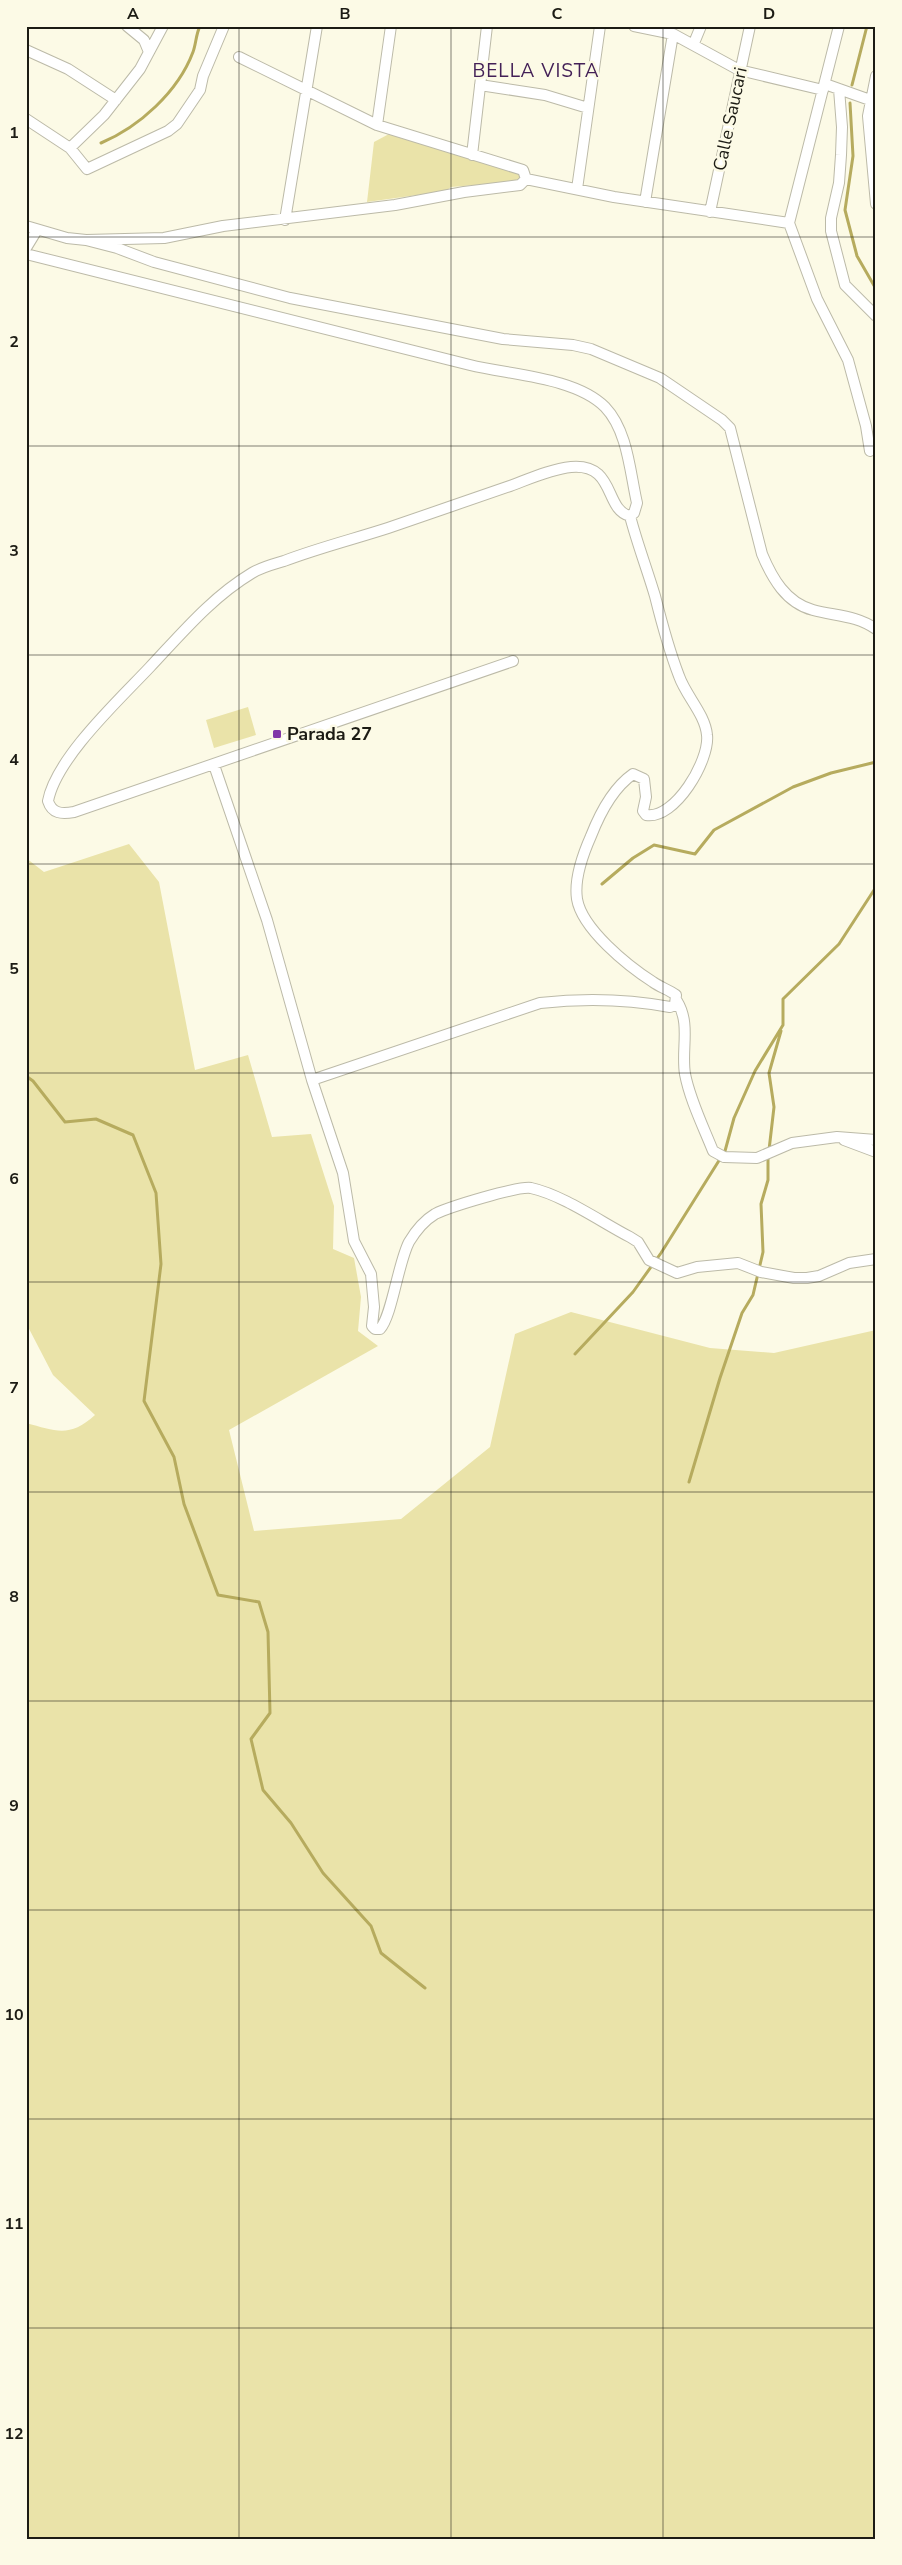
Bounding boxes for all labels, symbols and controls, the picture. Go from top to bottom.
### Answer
text: A [127,3,139,25]
text: B [339,3,351,25]
text: C [552,3,563,25]
text: D [763,3,775,25]
district label: BELLA VISTA [472,58,600,84]
street label: Calle Saucari [707,65,753,173]
text: 1 [9,122,19,144]
text: 2 [9,331,19,353]
text: 3 [9,540,19,562]
place label: Parada 27 [287,722,372,746]
marker: Parada 27 [271,728,283,740]
text: 4 [9,749,19,771]
text: 5 [9,958,19,980]
text: 6 [9,1168,19,1190]
text: 7 [9,1377,19,1399]
text: 8 [9,1586,19,1608]
text: 9 [9,1795,19,1817]
text: 10 [4,2004,24,2026]
text: 11 [4,2213,24,2235]
text: 12 [4,2423,24,2445]

